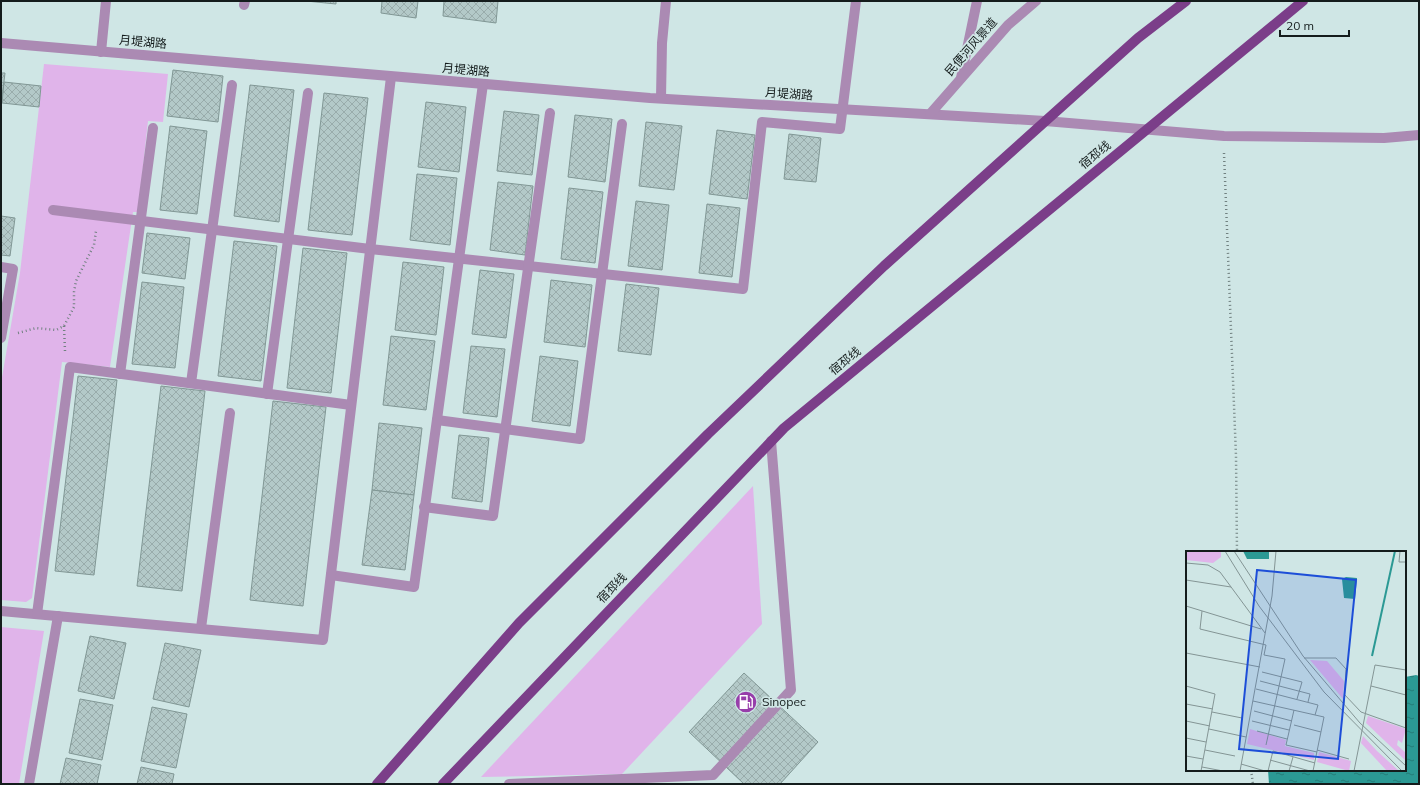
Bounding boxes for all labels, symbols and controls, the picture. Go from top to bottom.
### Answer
scale bar [1280,12,1349,38]
street label: 民便河风景道 [941,15,1000,79]
text: 20 m [1286,18,1314,33]
street label: 月堤湖路 [118,32,168,51]
street label: 月堤湖路 [441,60,491,79]
street label: 月堤湖路 [765,84,814,103]
street label: 宿邳线 [1076,137,1113,172]
street label: 宿邳线 [826,343,863,378]
inset map [1186,551,1406,771]
street label: 宿邳线 [594,569,630,606]
fuel station icon: Sinopec [733,689,759,715]
place label: Sinopec [762,694,806,709]

